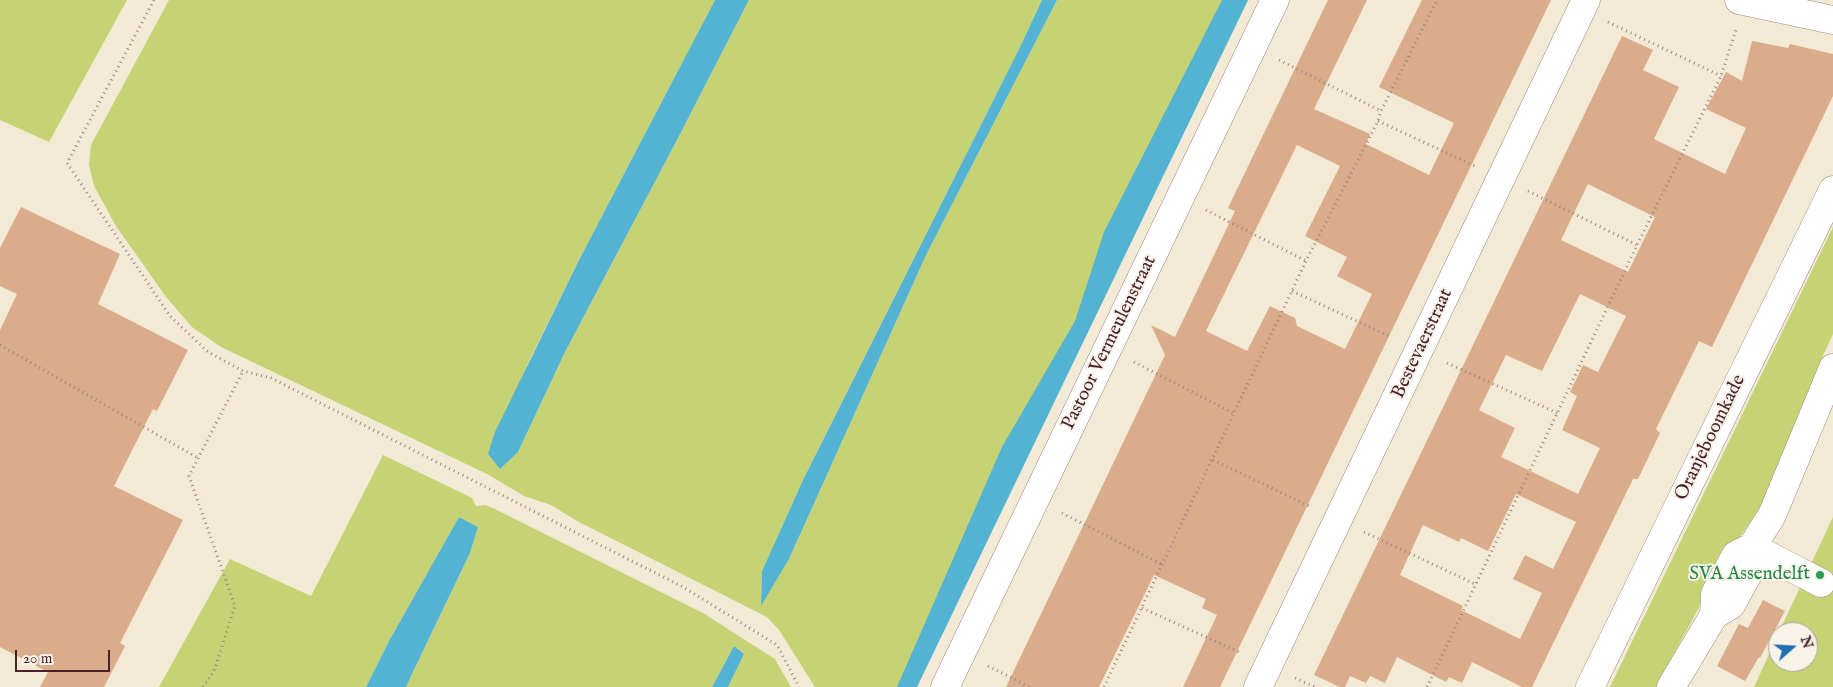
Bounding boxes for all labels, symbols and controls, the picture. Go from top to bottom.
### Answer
street label: Pastoor Vermeulenstraat [1058,252,1162,434]
street label: Bestevaerstraat [1388,285,1458,403]
street label: Oranjeboomkade [1671,372,1751,504]
place label: SVA Assendelft [1689,564,1810,586]
marker: SVA Assendelft [1814,569,1826,581]
north arrow [1768,622,1818,672]
text: N [1796,634,1817,651]
scale bar [18,640,112,672]
text: 20 m [23,649,52,668]

